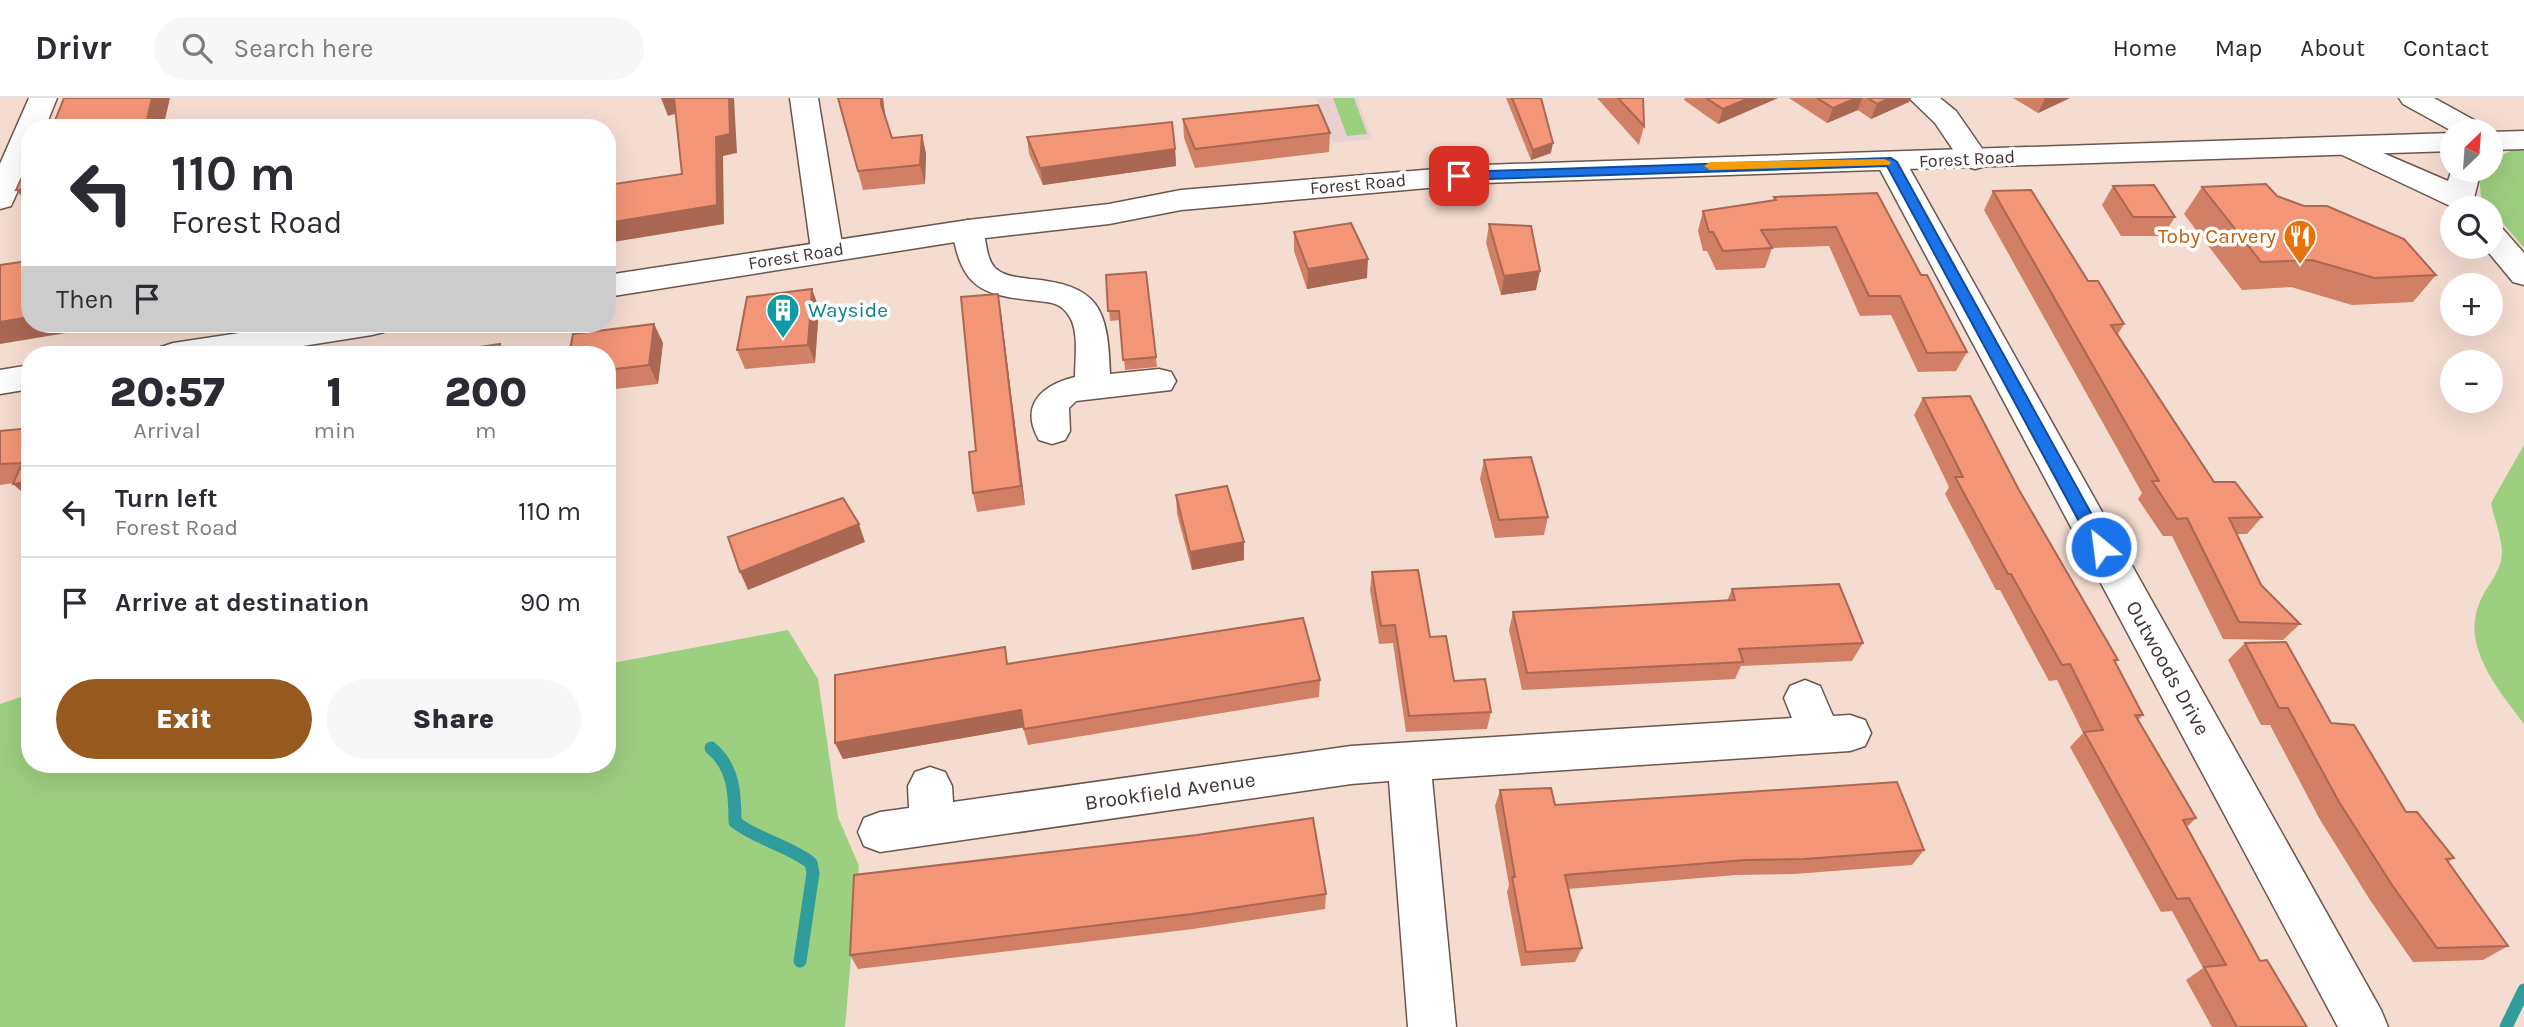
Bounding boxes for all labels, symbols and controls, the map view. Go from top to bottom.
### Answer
search box [154,17,644,80]
text: Drivr [35,29,112,67]
icon: search [178,29,216,67]
text: Search here [234,33,373,64]
text: Home [2113,34,2177,62]
text: Map [2215,34,2262,62]
text: About [2300,34,2365,62]
text: Contact [2403,34,2489,62]
north arrow [2440,119,2502,182]
map controls [2440,119,2503,413]
text: 110 m [171,145,296,202]
street label: Forest Road [1918,145,2016,173]
pin [1429,146,1489,206]
icon: left [56,147,147,238]
icon: arrive [1440,157,1478,195]
street label: Forest Road [1309,169,1407,199]
button: search [2440,196,2503,259]
text: Forest Road [171,204,342,241]
restaurant icon: Toby Carvery [2281,217,2319,266]
place label: Toby Carvery [2158,224,2276,248]
street label: Forest Road [747,238,845,274]
button: + [2440,273,2503,336]
icon: arrive [128,280,166,318]
text: Then [56,284,114,315]
building icon: Wayside [764,291,802,340]
place label: Wayside [808,298,888,322]
button: − [2440,350,2503,413]
text: 20:57 [110,367,225,417]
text: 1 [326,367,343,417]
text: 200 [444,367,527,417]
text: Arrival [134,417,201,444]
text: min [313,417,356,444]
text: m [475,417,497,444]
text: Turn left [115,483,217,514]
icon: left [56,493,94,531]
text: 110 m [518,496,581,527]
position arrow [2064,510,2138,584]
text: Forest Road [115,514,238,541]
icon: arrive [56,584,94,622]
text: Arrive at destination [115,587,369,618]
text: 90 m [520,587,581,618]
street label: Outwoods Drive [2121,597,2215,739]
button: Exit [56,679,312,759]
button: Share [326,679,581,759]
street label: Brookfield Avenue [1083,767,1257,815]

